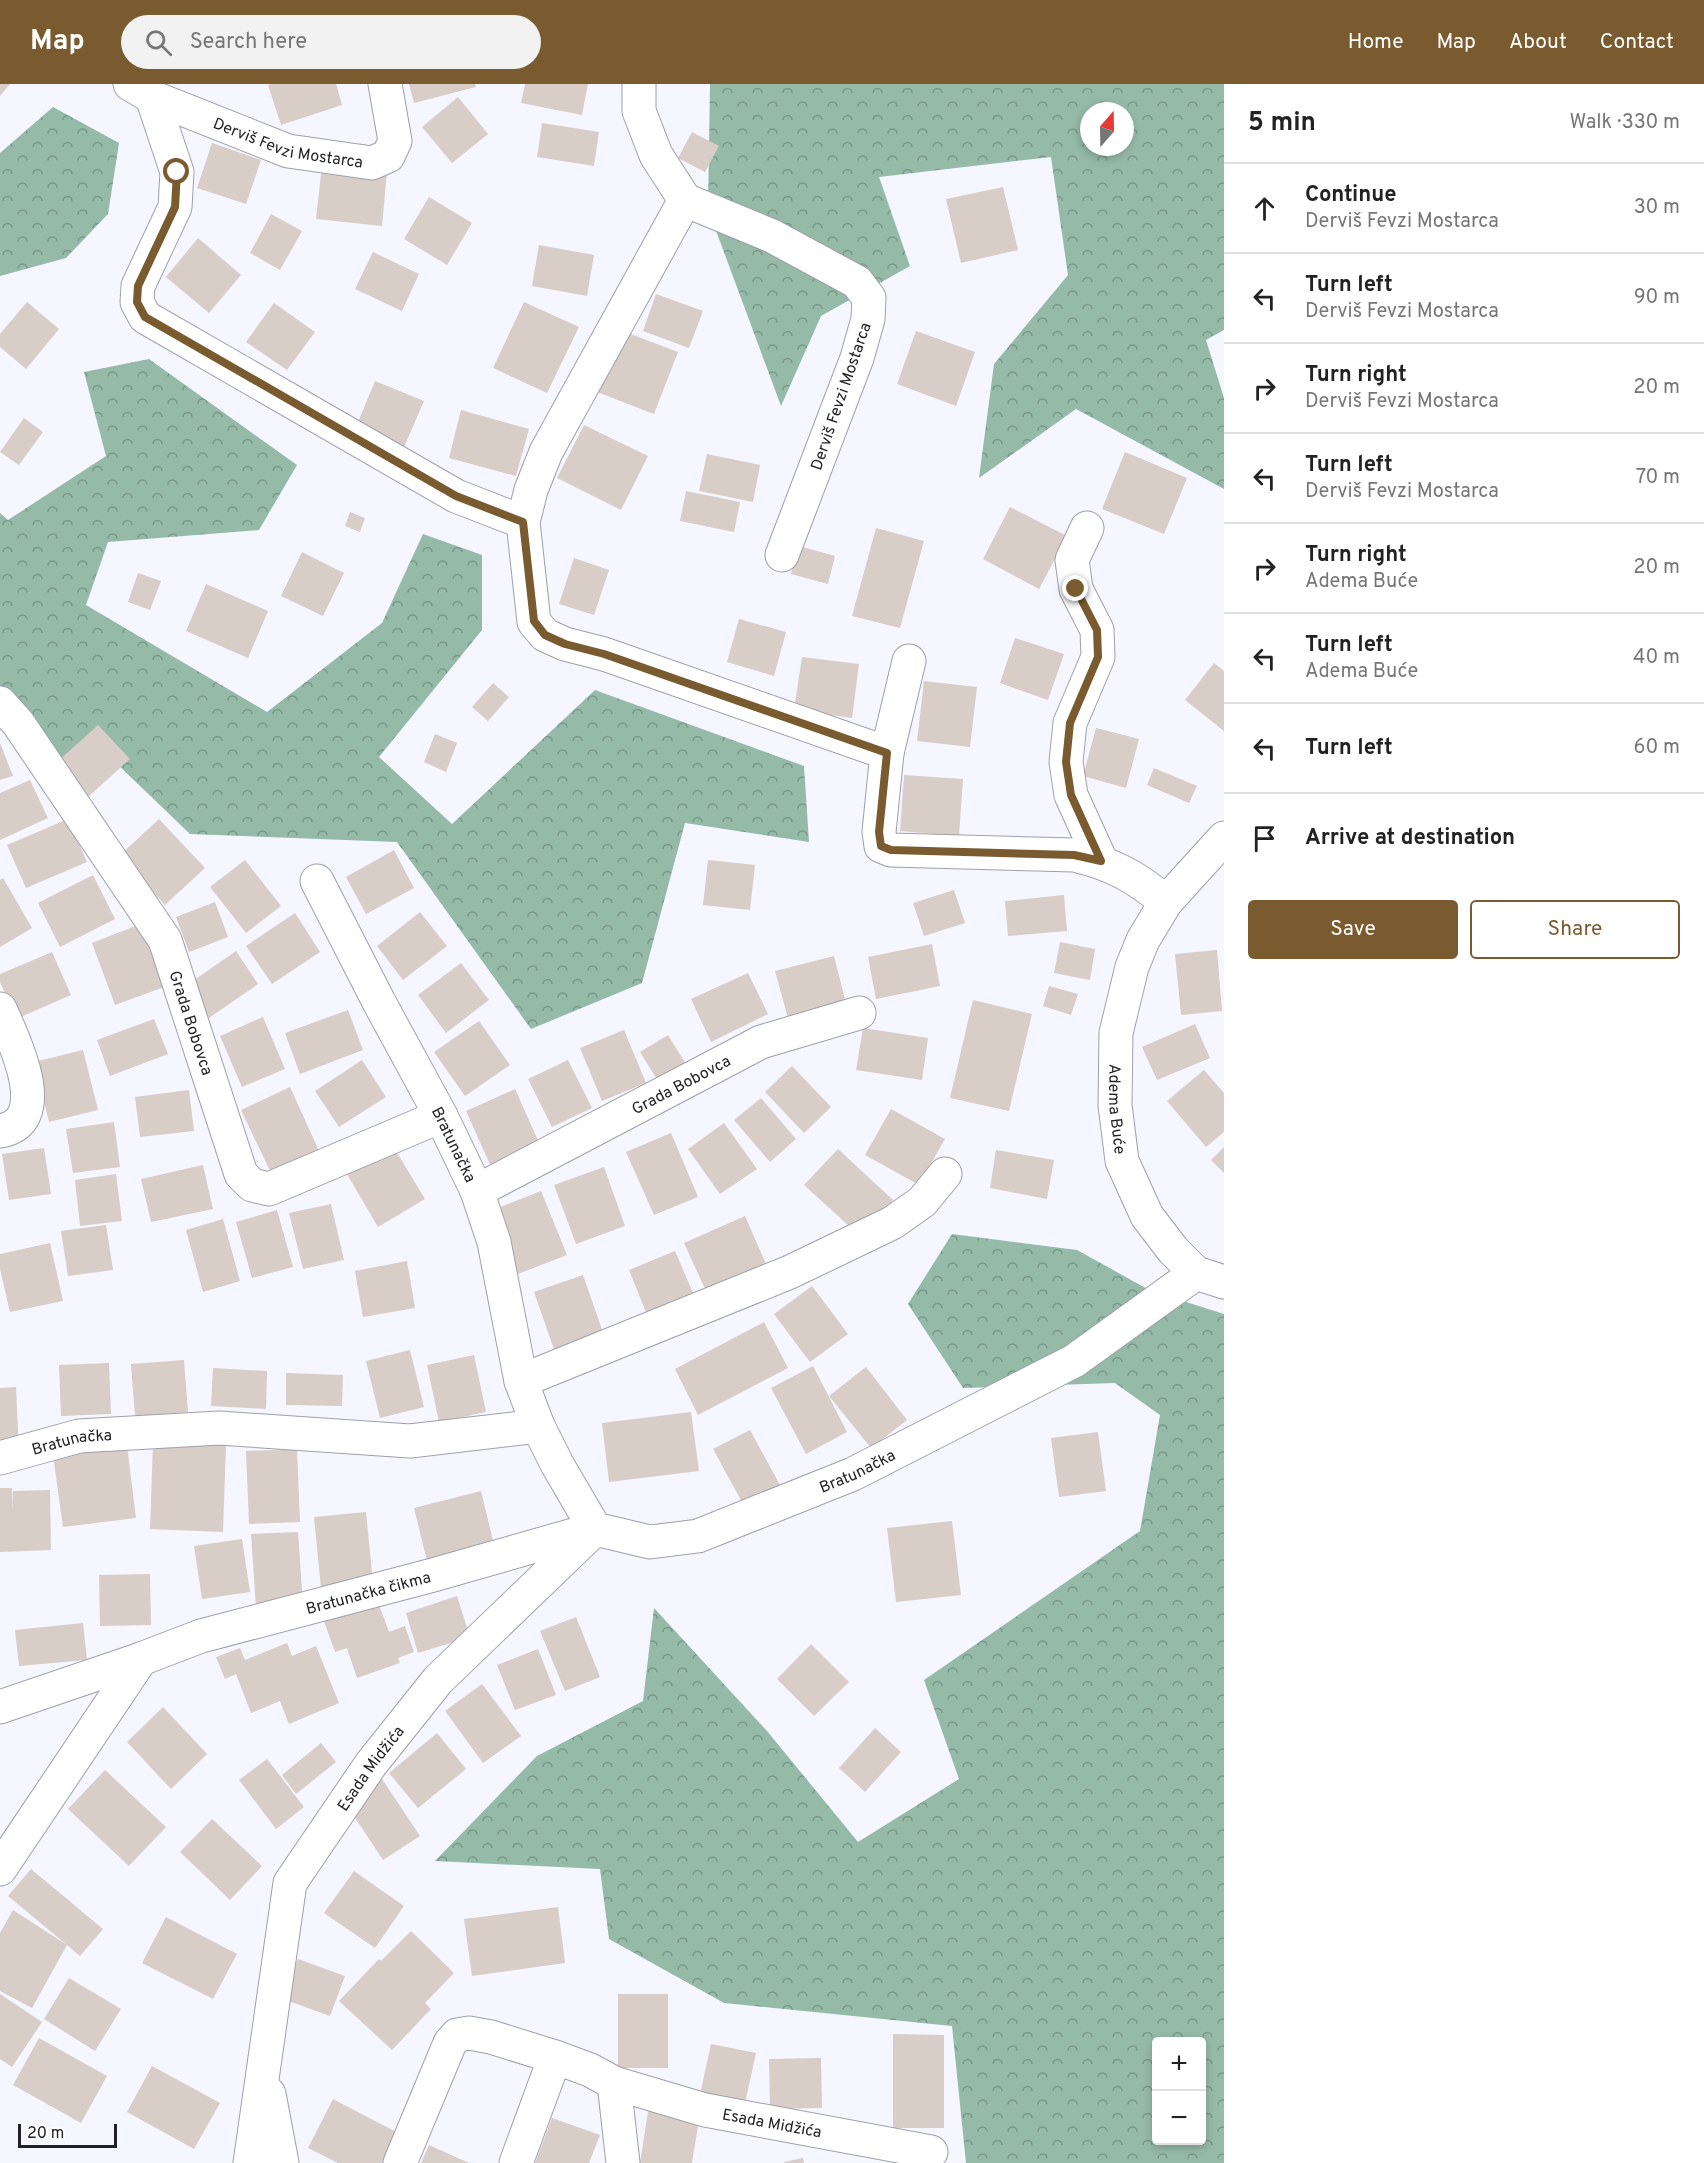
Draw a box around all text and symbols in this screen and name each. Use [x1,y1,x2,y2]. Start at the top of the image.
search box [121,15,541,69]
text: Map [30,24,85,60]
icon: search [142,26,175,59]
text: Search here [190,29,307,56]
text: Home [1348,29,1404,56]
text: Map [1437,29,1476,56]
text: About [1509,29,1567,56]
text: Contact [1600,29,1674,56]
north arrow [1080,102,1134,156]
text: 5 min [1248,107,1316,140]
text: Walk · 330 m [1570,110,1680,136]
street label: Derviš Fevzi Mostarca [210,114,364,174]
route start [163,158,189,184]
text: Continue [1305,182,1396,209]
icon: ahead [1248,192,1281,225]
text: 30 m [1634,195,1680,221]
text: Derviš Fevzi Mostarca [1305,209,1499,235]
text: Turn left [1305,272,1393,299]
icon: left [1248,282,1281,315]
text: 90 m [1634,285,1680,311]
text: Derviš Fevzi Mostarca [1305,299,1499,325]
street label: Derviš Fevzi Mostarca [807,320,877,473]
text: Turn right [1305,362,1407,389]
icon: right [1248,372,1281,405]
text: 20 m [1633,375,1680,401]
text: Derviš Fevzi Mostarca [1305,389,1499,415]
text: Turn left [1305,452,1393,479]
icon: left [1248,462,1281,495]
text: 70 m [1636,465,1680,491]
text: Derviš Fevzi Mostarca [1305,479,1499,505]
text: Turn right [1305,542,1407,569]
icon: right [1248,552,1281,585]
text: 20 m [1633,555,1680,581]
text: Adema Buće [1305,569,1418,595]
route end [1062,575,1088,601]
text: Turn left [1305,632,1393,659]
icon: left [1248,642,1281,675]
text: 40 m [1633,645,1680,671]
text: Adema Buće [1305,659,1418,685]
icon: left [1248,732,1281,765]
text: Turn left [1305,735,1393,762]
text: 60 m [1634,735,1680,761]
icon: arrive [1248,822,1281,855]
text: Arrive at destination [1305,825,1515,852]
button: Save [1248,900,1458,959]
button: Share [1470,900,1680,959]
street label: Grada Bobovca [164,969,216,1078]
street label: Grada Bobovca [629,1052,734,1120]
street label: Adema Buće [1103,1064,1129,1156]
street label: Bratunačka [426,1104,479,1186]
street label: Bratunačka [30,1426,113,1461]
street label: Bratunačka [817,1446,899,1498]
street label: Bratunačka čikma [304,1568,433,1620]
street label: Esada Midžića [334,1723,409,1816]
map controls [1152,2037,1206,2145]
button: + [1152,2037,1206,2091]
button: − [1152,2091,1206,2145]
street label: Esada Midžića [720,2105,823,2143]
scale bar [18,2121,117,2148]
text: 20 m [27,2124,64,2144]

